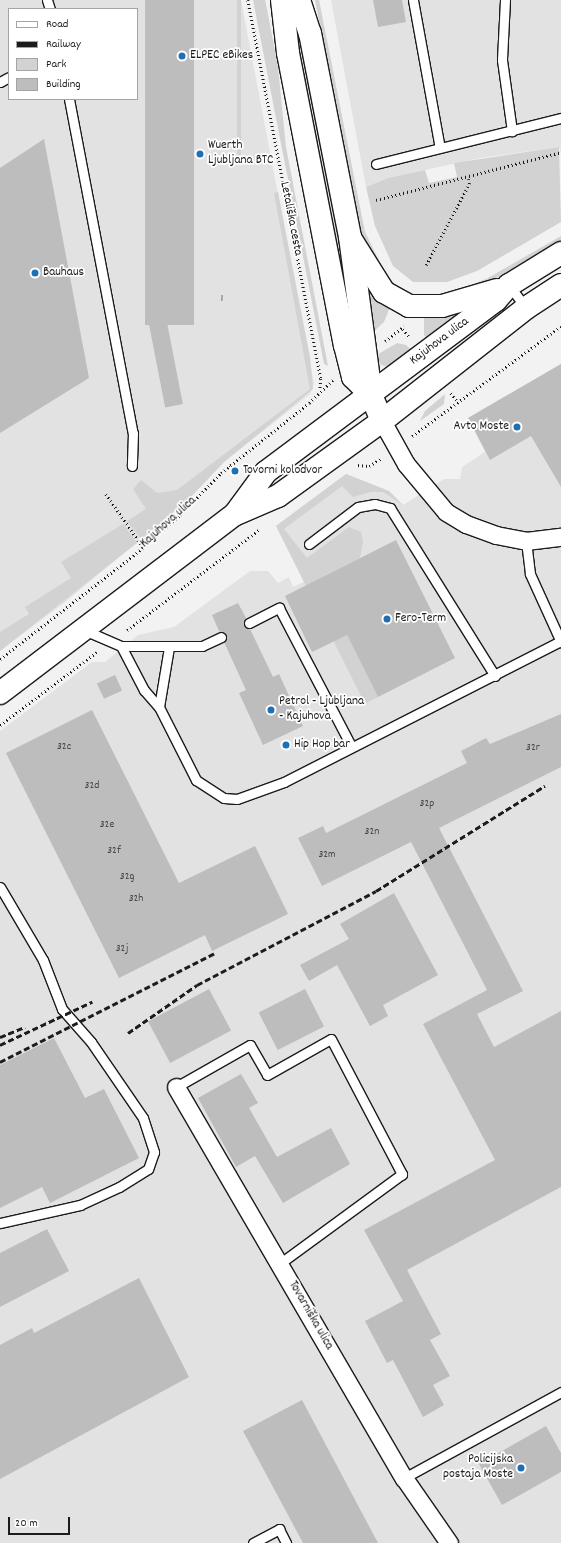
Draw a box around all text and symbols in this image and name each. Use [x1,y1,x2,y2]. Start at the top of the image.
legend [8,8,138,100]
text: Road [46,16,68,33]
text: Railway [46,36,81,53]
place label: ELPEC eBikes [190,48,253,64]
marker: ELPEC eBikes [177,51,187,61]
text: Park [46,56,66,73]
text: Building [46,76,81,93]
place label: Wuerth Ljubljana BTC [208,139,273,170]
marker: Wuerth Ljubljana BTC [195,149,205,159]
street label: Letališka cesta [275,181,305,257]
place label: Bauhaus [43,265,84,281]
marker: Bauhaus [30,268,40,278]
house number: 1 [221,292,223,306]
street label: Kajuhova ulica [407,315,473,369]
place label: Avto Moste [454,419,509,435]
marker: Avto Moste [512,422,522,432]
place label: Tovorni kolodvor [243,463,322,479]
marker: Tovorni kolodvor [230,466,240,476]
street label: Kajuhova ulica [138,494,200,552]
place label: Fero-Term [395,611,446,627]
marker: Fero-Term [382,614,392,624]
place label: Petrol - Ljubljana - Kajuhova [279,695,364,726]
marker: Petrol - Ljubljana - Kajuhova [266,705,276,715]
place label: Hip Hop bar [294,737,350,753]
house number: 32c [57,740,71,754]
marker: Hip Hop bar [281,740,291,750]
house number: 32r [526,741,540,755]
house number: 32d [85,779,99,793]
house number: 32p [420,797,434,811]
house number: 32e [100,818,114,832]
house number: 32n [365,825,379,839]
house number: 32f [107,844,121,858]
house number: 32m [318,848,336,862]
house number: 32g [120,870,134,884]
house number: 32h [129,892,143,906]
house number: 32j [116,942,128,956]
street label: Tovarniška ulica [284,1279,336,1353]
place label: Policijska postaja Moste [443,1453,513,1484]
marker: Policijska postaja Moste [516,1463,526,1473]
scale bar [10,1509,72,1535]
text: 20 m [15,1515,38,1532]

